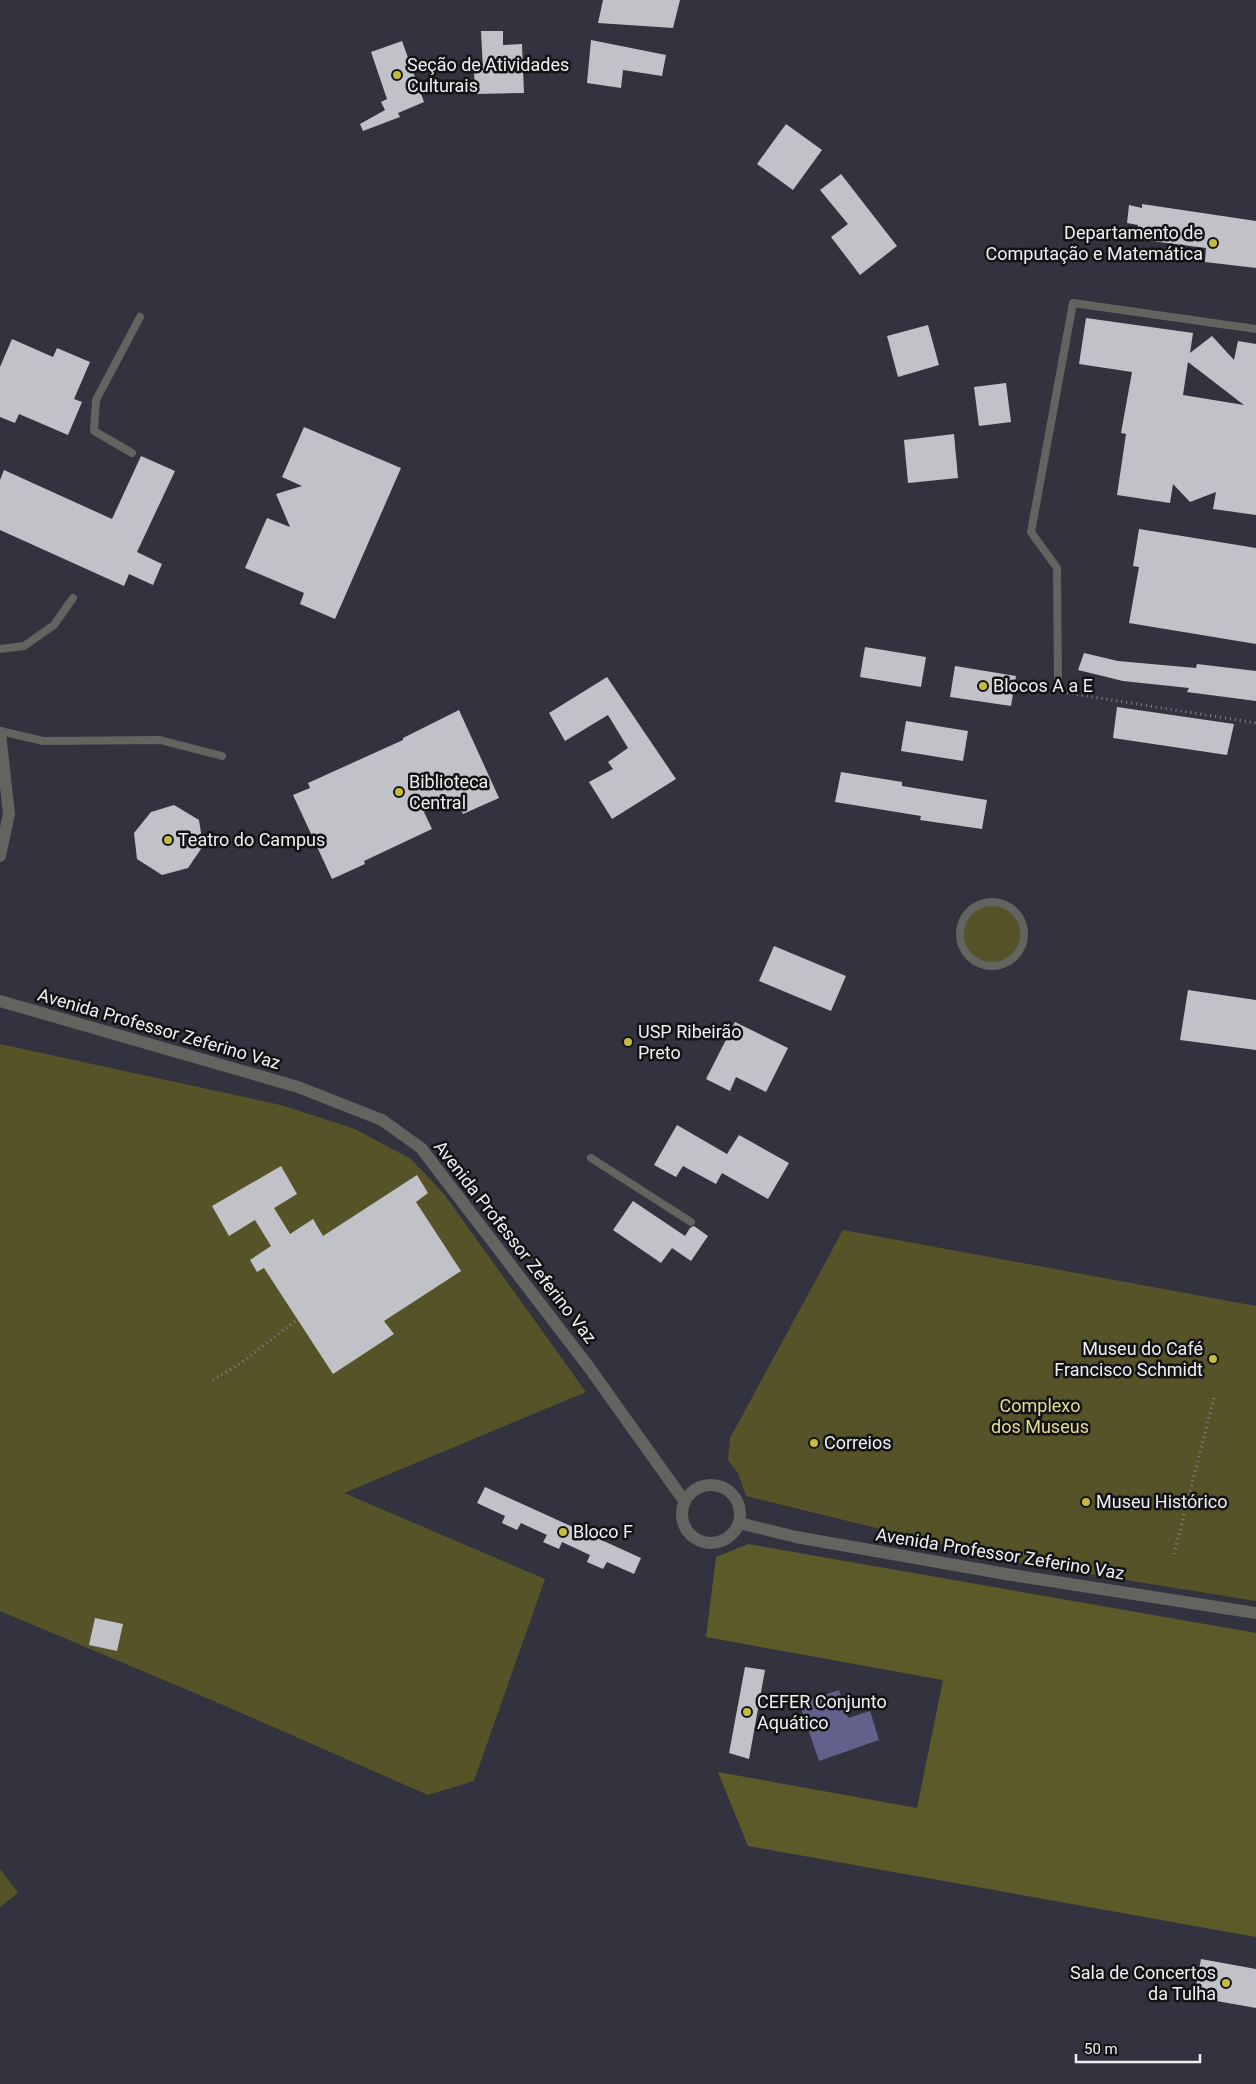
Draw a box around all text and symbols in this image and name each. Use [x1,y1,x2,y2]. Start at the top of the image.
place label: Seção de Atividades Culturais [407,54,569,96]
marker: Seção de Atividades Culturais [391,69,403,81]
place label: Departamento de Computação e Matemática [986,222,1203,264]
marker: Departamento de Computação e Matemática [1207,237,1219,249]
place label: Blocos A a E [993,675,1093,696]
marker: Blocos A a E [977,680,989,692]
place label: Biblioteca Central [409,771,488,813]
marker: Biblioteca Central [393,786,405,798]
place label: Teatro do Campus [178,829,325,850]
marker: Teatro do Campus [162,834,174,846]
street label: Avenida Professor Zeferino Vaz [35,984,283,1073]
place label: USP Ribeirão Preto [638,1021,741,1063]
marker: USP Ribeirão Preto [622,1036,634,1048]
street label: Avenida Professor Zeferino Vaz [430,1136,601,1347]
place label: Museu do Café Francisco Schmidt [1054,1338,1203,1380]
marker: Museu do Café Francisco Schmidt [1207,1353,1219,1365]
park label: Complexo dos Museus [991,1395,1089,1437]
place label: Correios [824,1432,892,1453]
marker: Correios [808,1437,820,1449]
place label: Museu Histórico [1096,1491,1228,1512]
marker: Museu Histórico [1080,1496,1092,1508]
place label: Bloco F [573,1521,633,1542]
street label: Avenida Professor Zeferino Vaz [874,1523,1126,1584]
marker: Bloco F [557,1526,569,1538]
place label: CEFER Conjunto Aquático [757,1691,887,1733]
marker: CEFER Conjunto Aquático [741,1706,753,1718]
place label: Sala de Concertos da Tulha [1070,1962,1216,2004]
marker: Sala de Concertos da Tulha [1220,1977,1232,1989]
scale bar [1076,2032,1200,2064]
text: 50 m [1084,2040,1118,2058]

